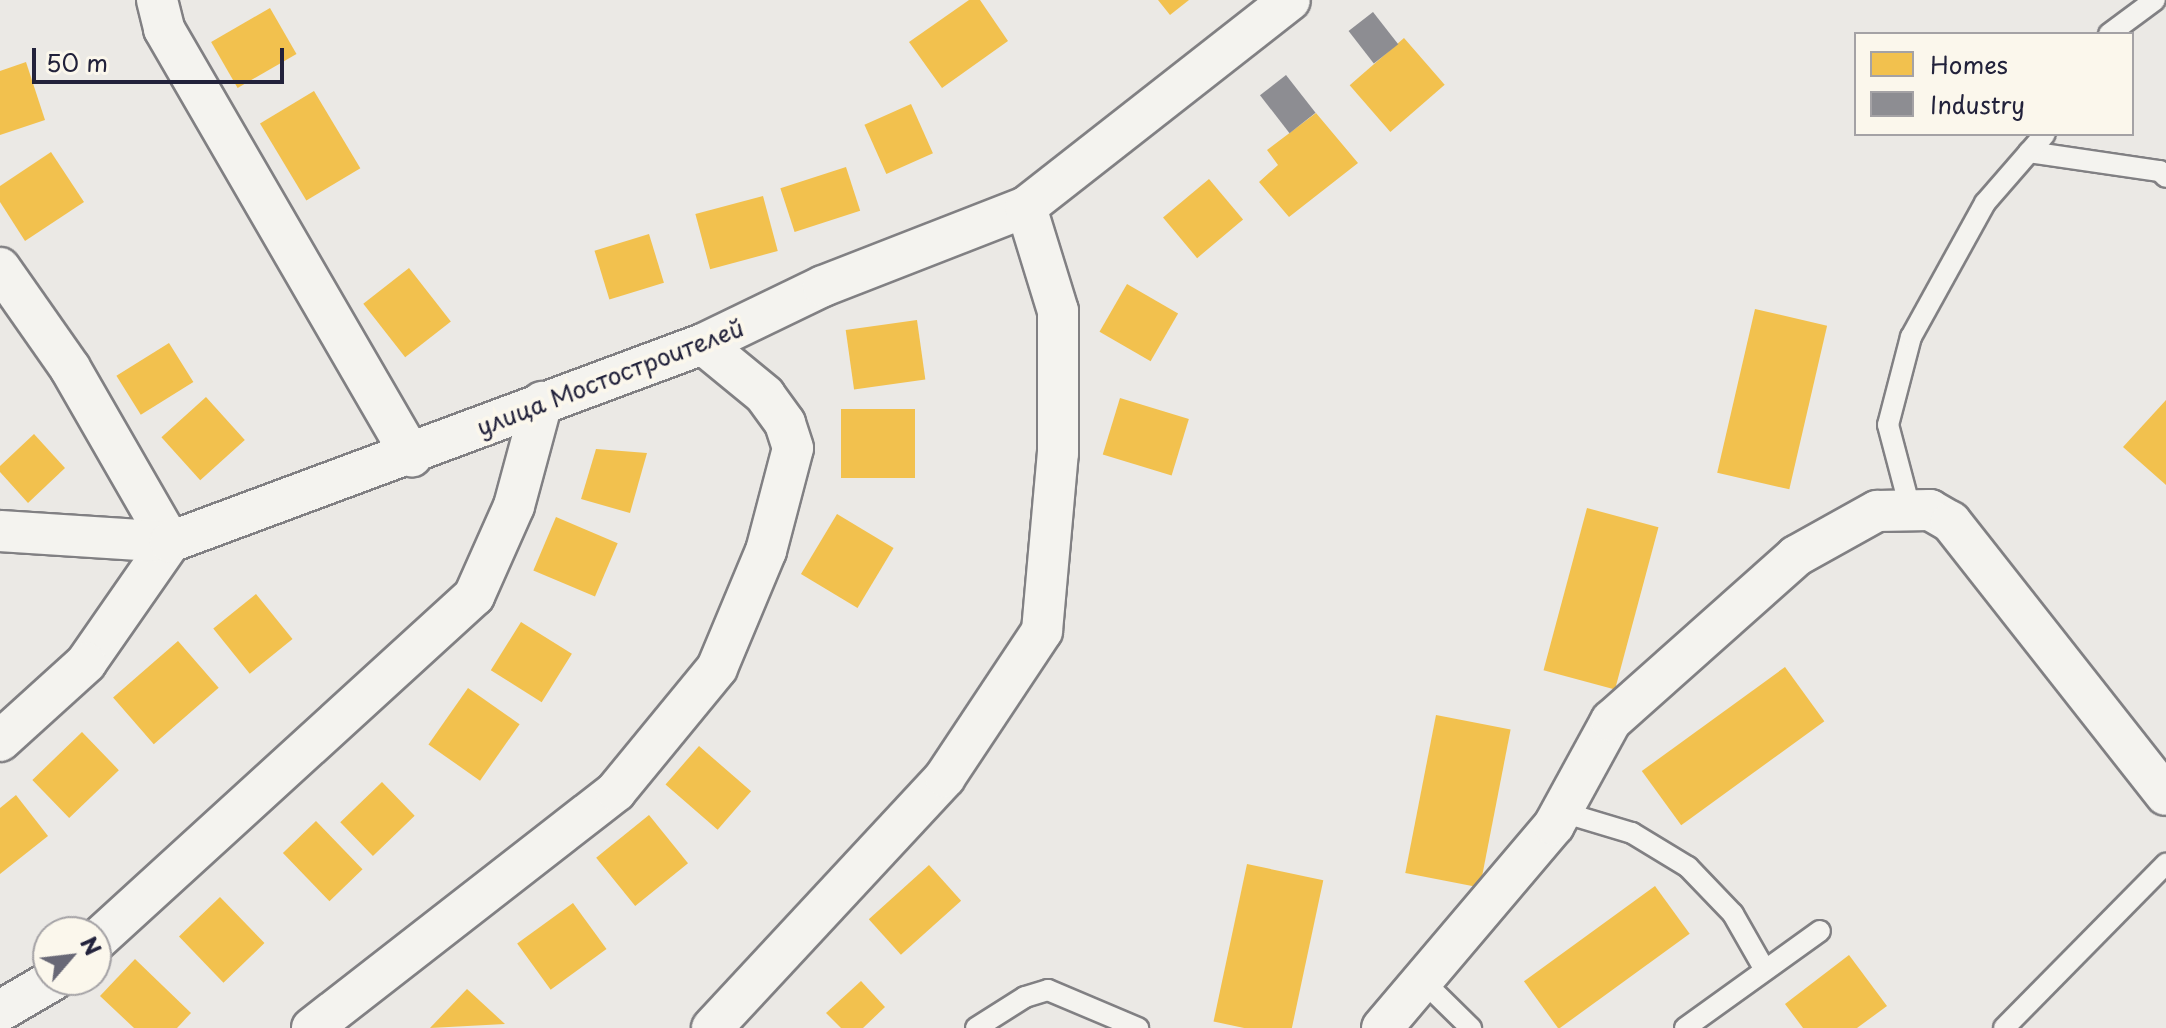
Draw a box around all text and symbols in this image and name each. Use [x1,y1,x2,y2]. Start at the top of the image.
scale bar [36,32,288,82]
legend [1854,32,2134,136]
text: 50 m [46,44,108,80]
text: Homes [1930,46,2008,82]
text: Industry [1930,86,2025,122]
street label: улица Мостостроителей [472,313,748,441]
north arrow [32,916,112,996]
text: N [73,930,111,961]

